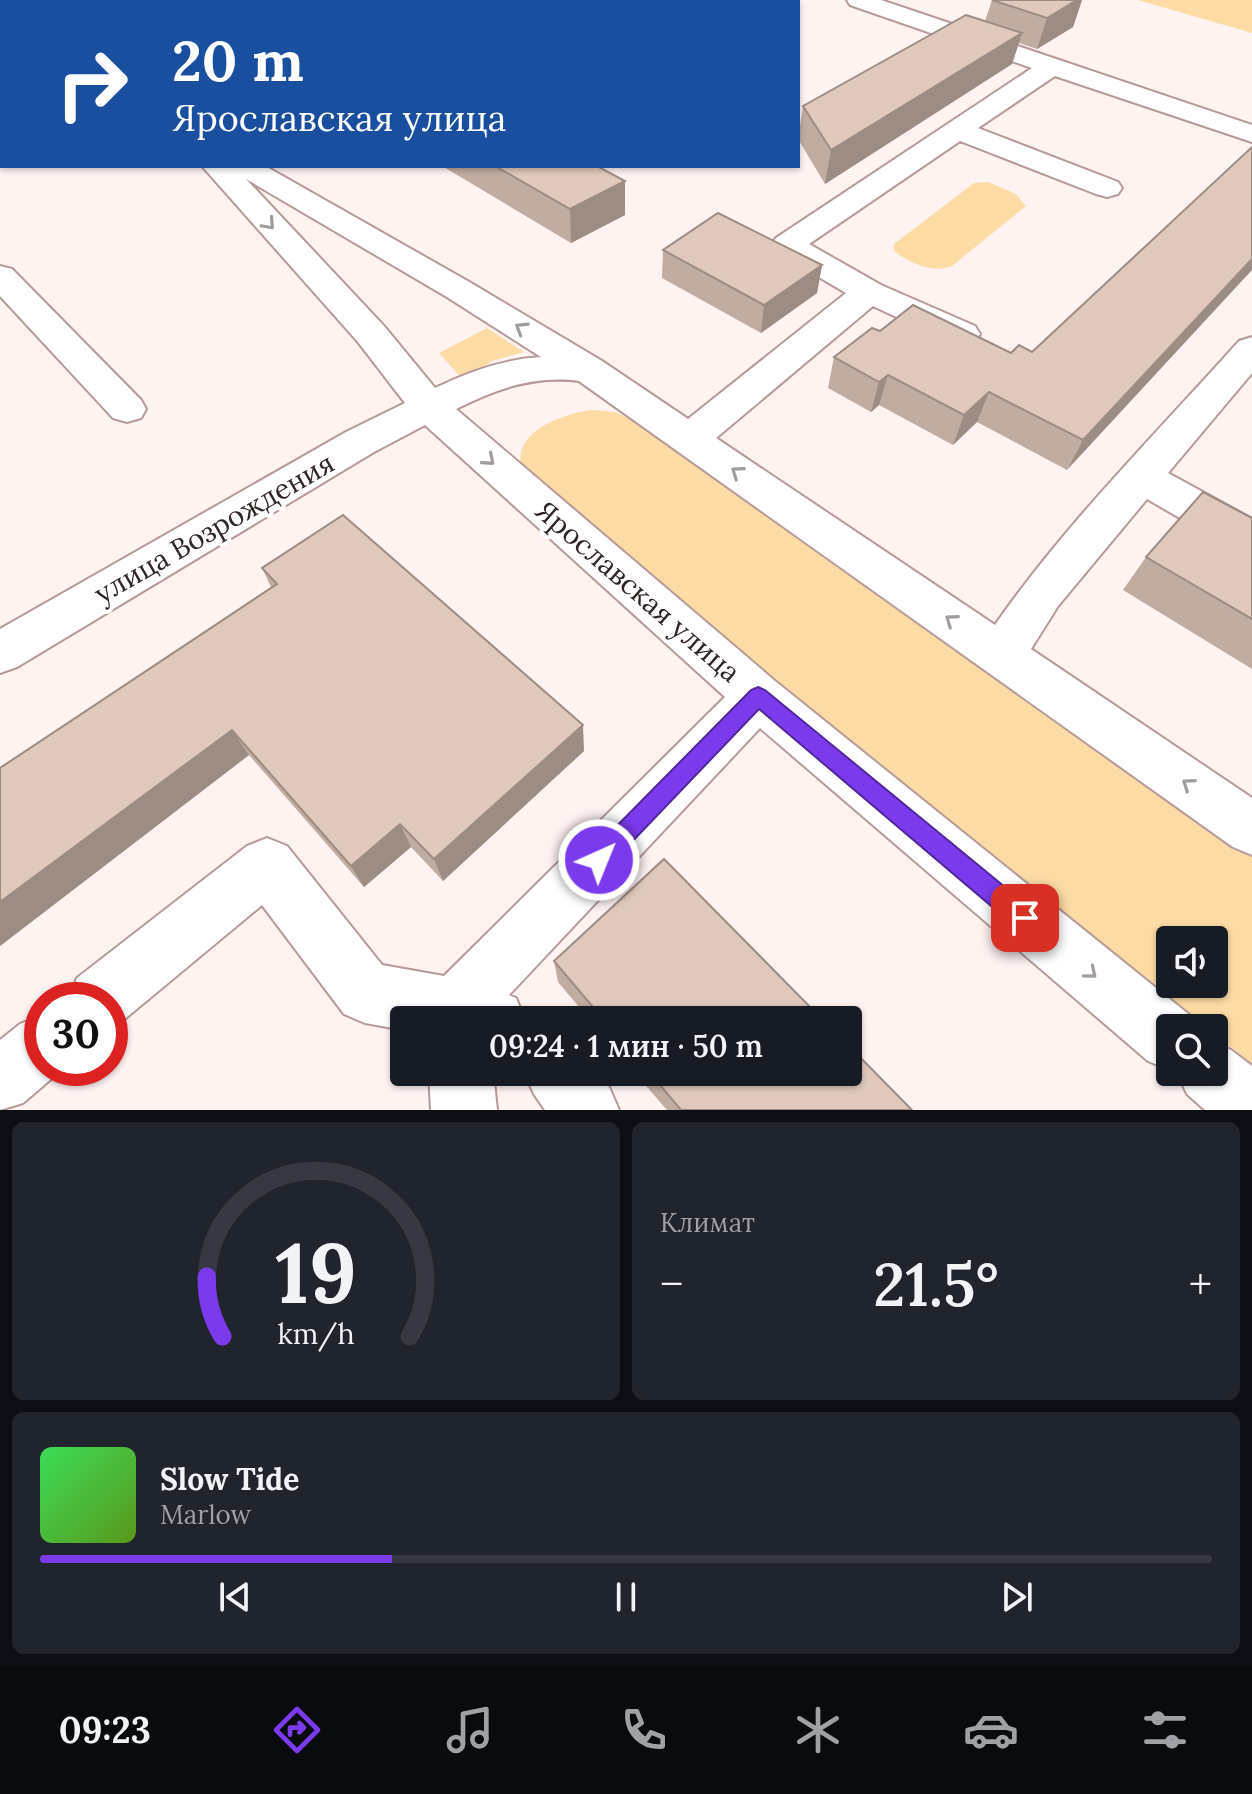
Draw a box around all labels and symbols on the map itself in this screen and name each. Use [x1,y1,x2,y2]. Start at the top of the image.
one-way arrow [259,214,273,229]
one-way arrow [515,322,530,337]
street label: улица Возрождения [88,445,340,611]
one-way arrow [479,450,494,464]
one-way arrow [732,467,746,482]
street label: Ярославская улица [528,492,748,690]
one-way arrow [946,615,960,630]
one-way arrow [1182,779,1196,794]
position arrow [557,818,641,902]
pin [991,884,1059,952]
one-way arrow [1082,964,1097,978]
speed limit sign: 30 [24,982,128,1086]

